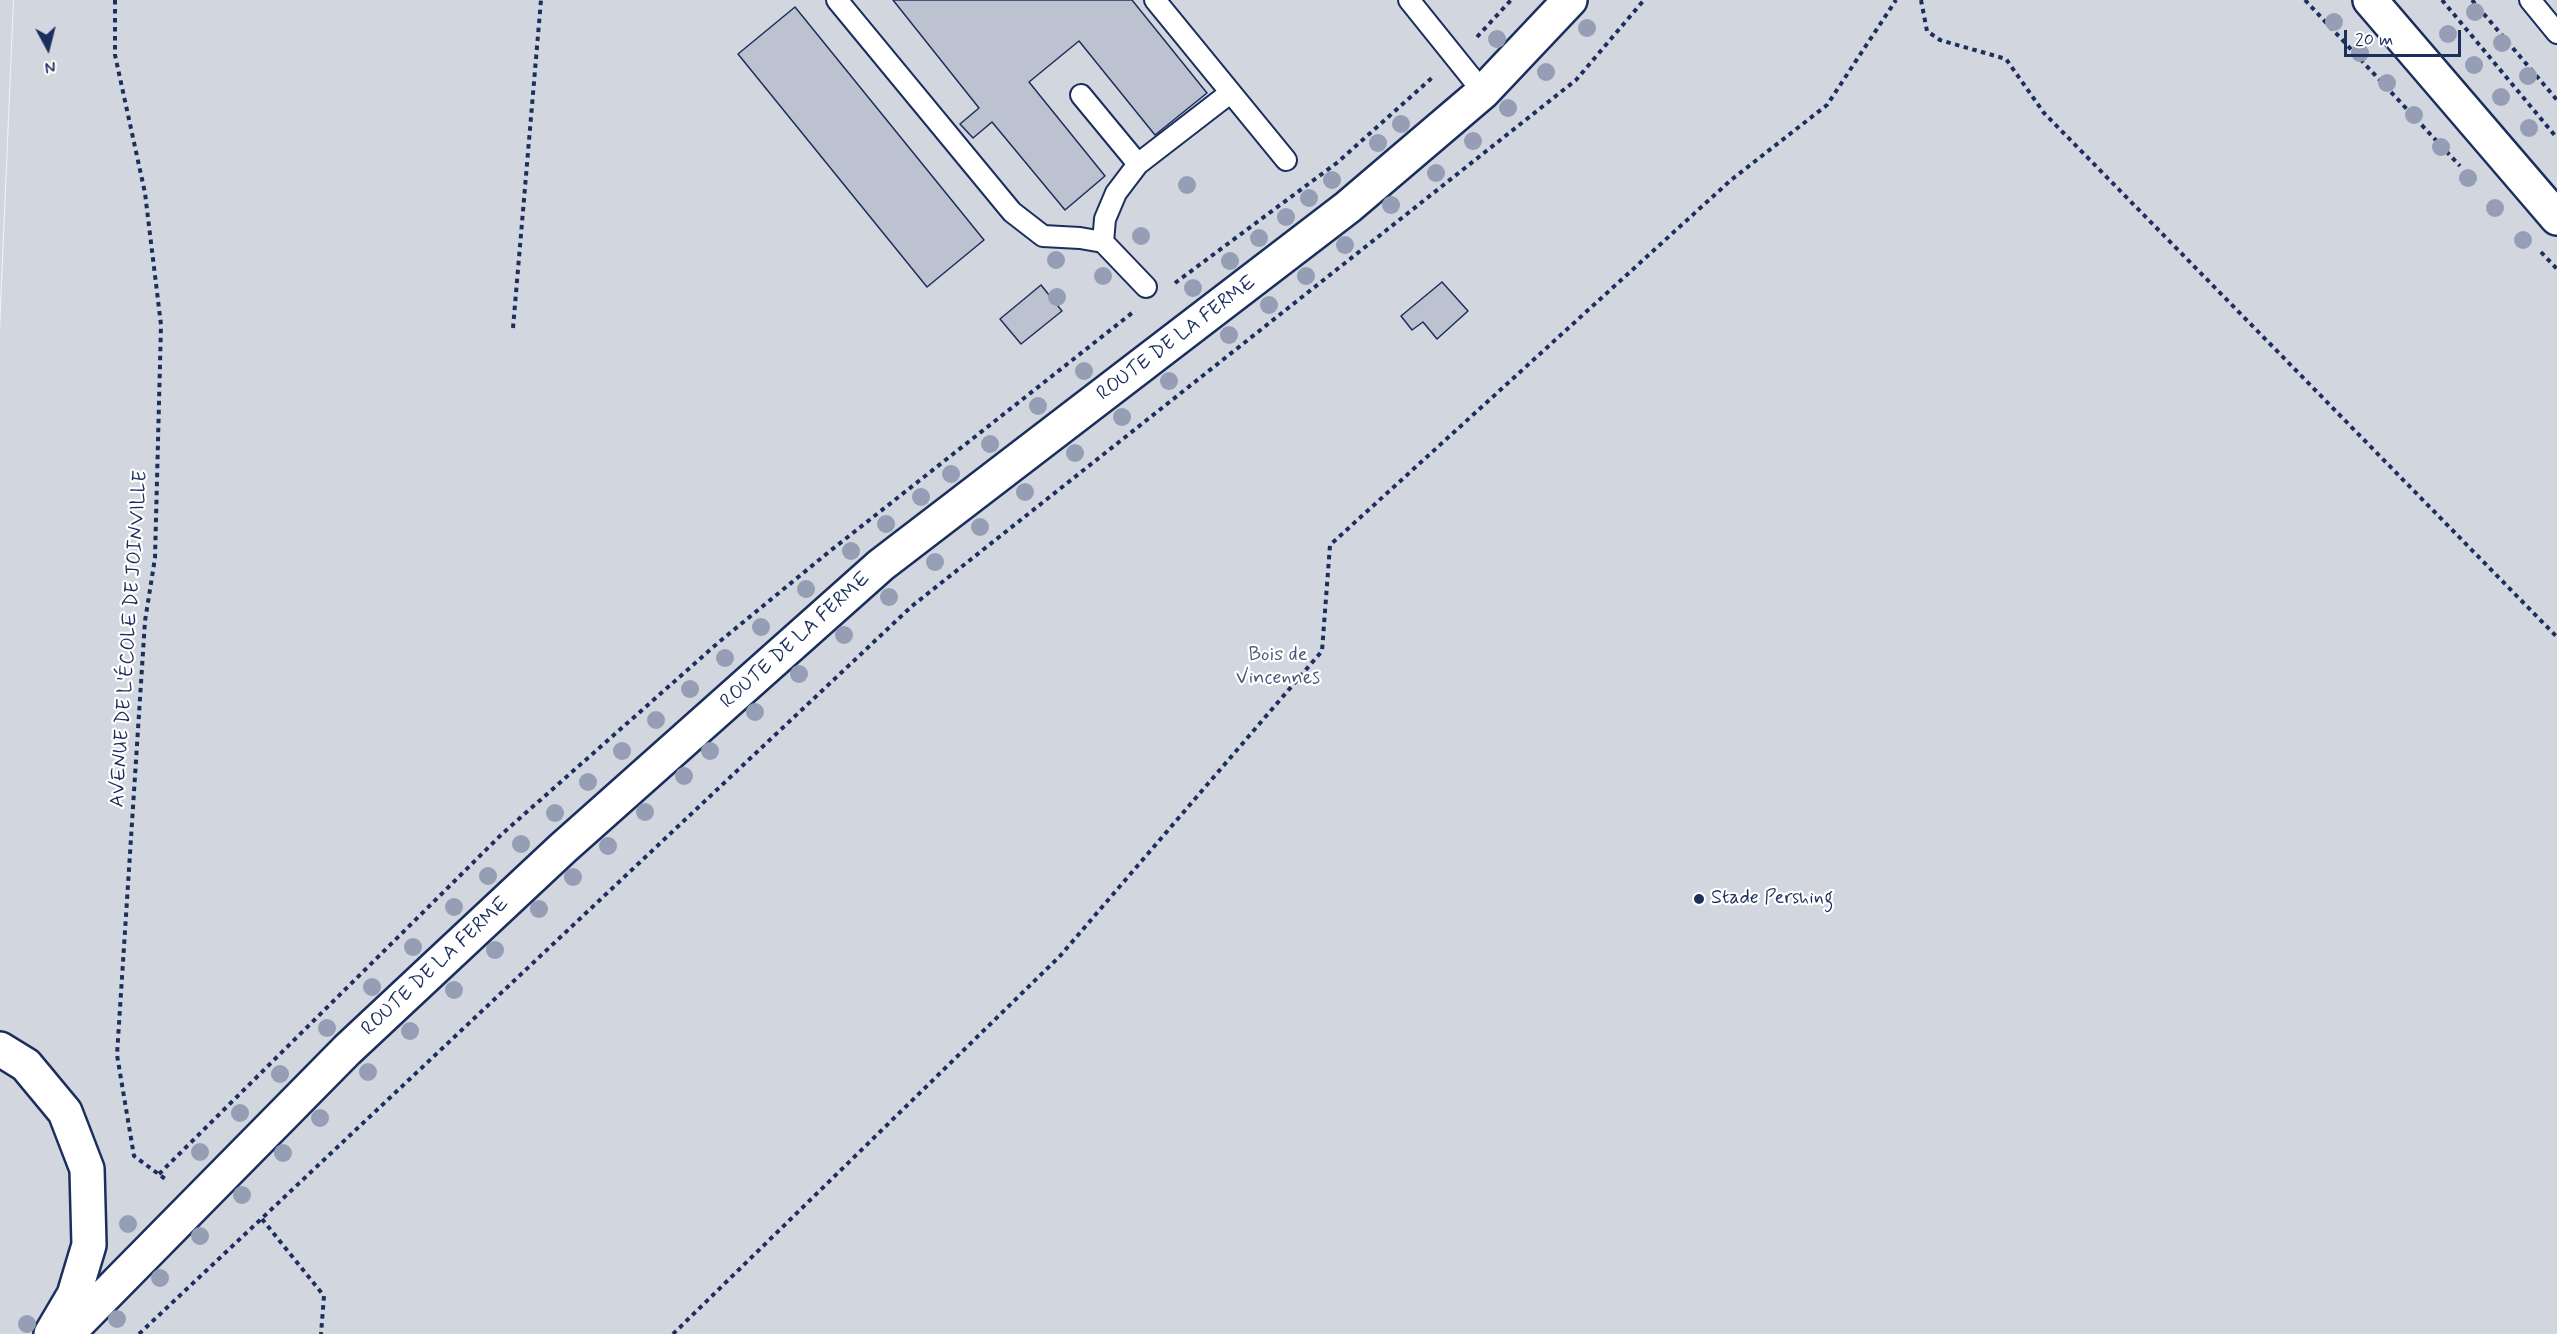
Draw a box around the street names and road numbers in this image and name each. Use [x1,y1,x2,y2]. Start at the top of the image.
street label: ROUTE DE LA FERME [1093,271,1261,407]
street label: AVENUE DE L'ÉCOLE DE JOINVILLE [106,470,154,808]
street label: ROUTE DE LA FERME [716,567,876,715]
street label: ROUTE DE LA FERME [357,892,515,1042]

